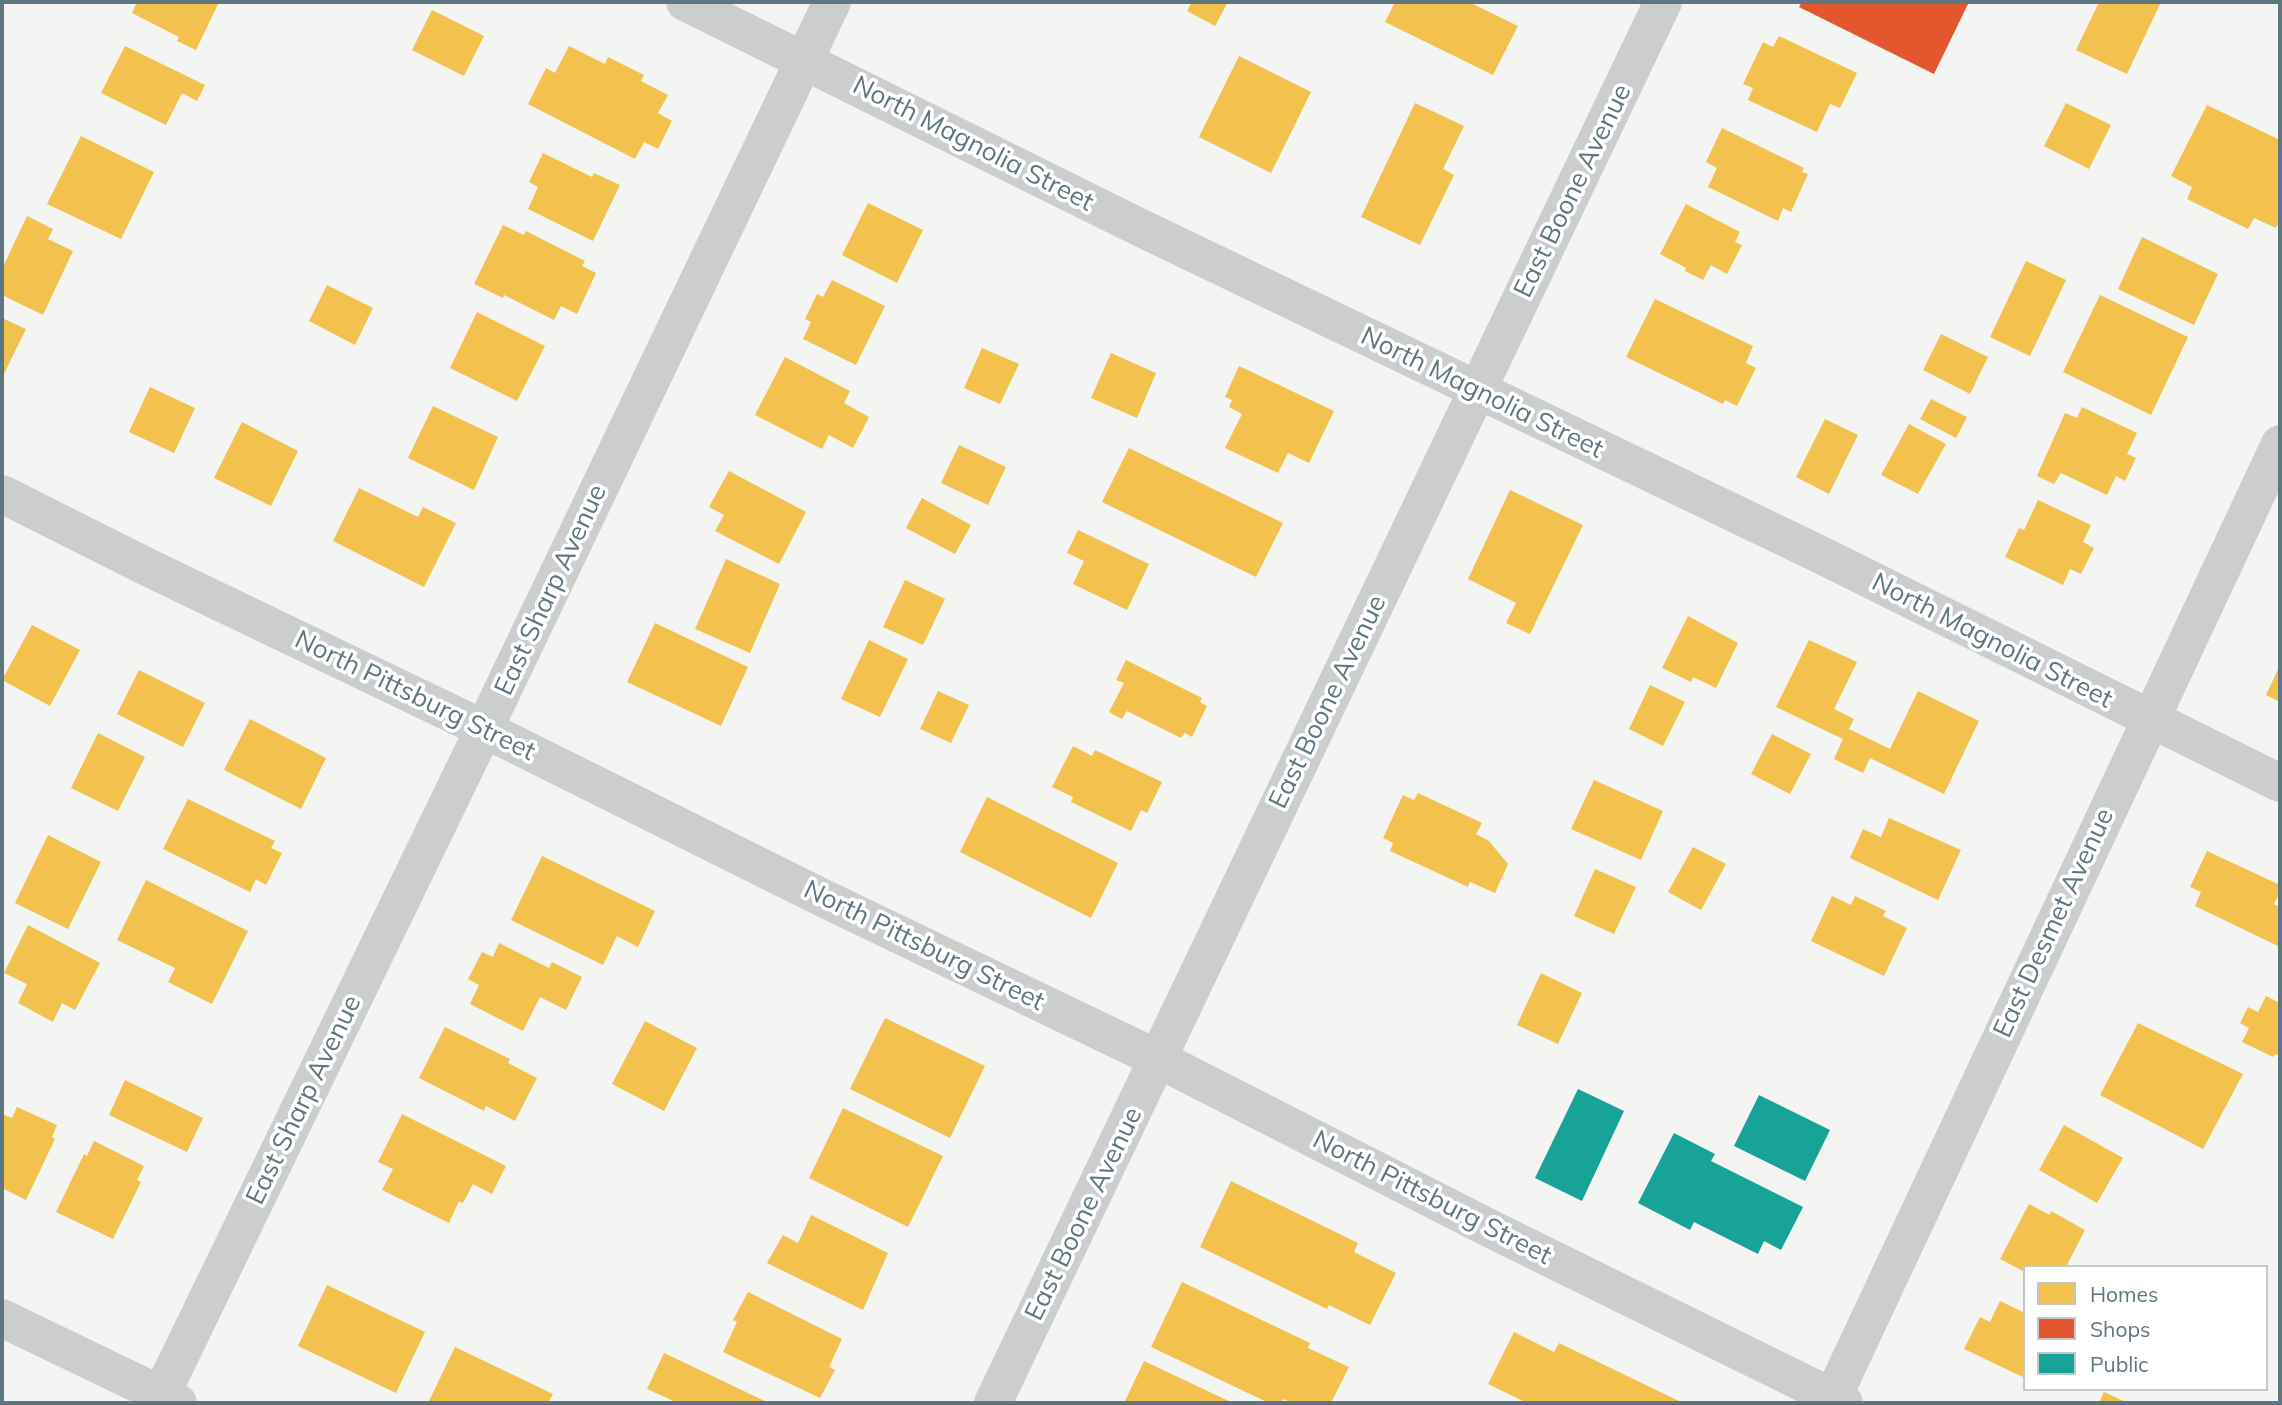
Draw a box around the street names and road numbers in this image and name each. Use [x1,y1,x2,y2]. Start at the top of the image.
street label: North Magnolia Street [847,70,1099,218]
street label: East Boone Avenue [1508,79,1638,303]
street label: North Magnolia Street [1356,321,1608,465]
street label: East Sharp Avenue [489,480,613,700]
street label: North Magnolia Street [1866,567,2118,715]
street label: East Boone Avenue [1263,590,1393,814]
street label: North Pittsburg Street [290,624,540,768]
street label: East Desmet Avenue [1987,803,2121,1043]
street label: North Pittsburg Street [799,874,1049,1018]
street label: East Sharp Avenue [240,990,368,1210]
street label: East Boone Avenue [1019,1102,1149,1326]
street label: North Pittsburg Street [1307,1124,1557,1272]

